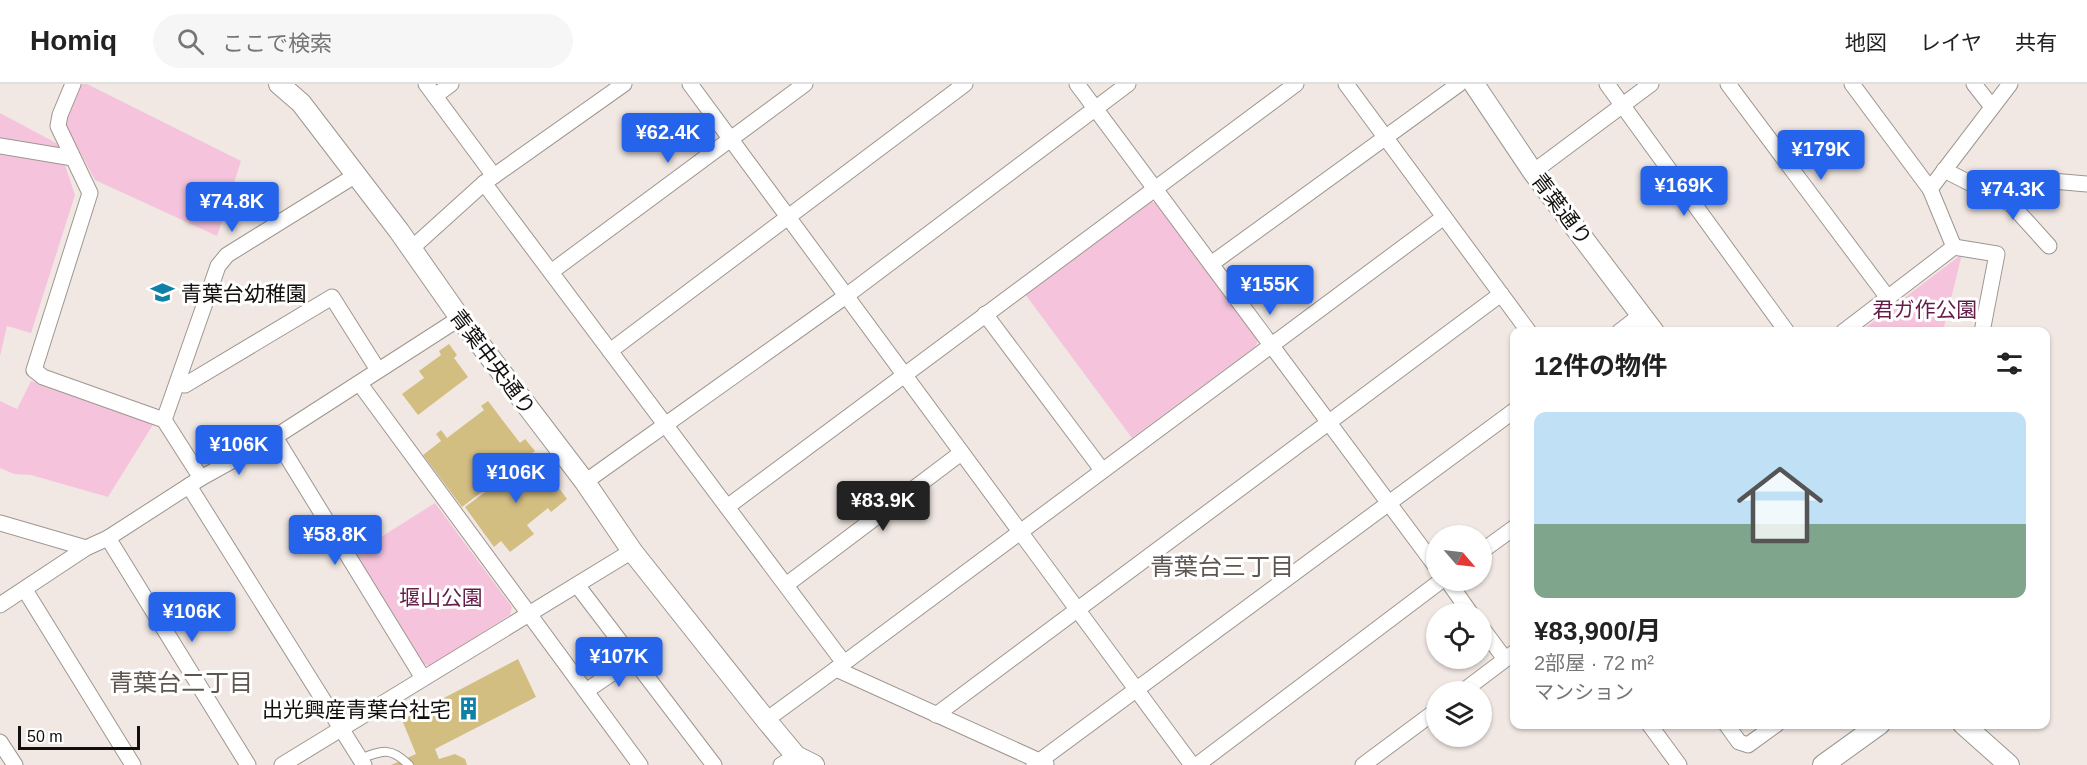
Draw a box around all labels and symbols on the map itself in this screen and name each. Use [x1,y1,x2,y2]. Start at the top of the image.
pin: ¥62.4K [619,113,717,164]
pin: ¥179K [1779,130,1863,181]
pin: ¥169K [1642,166,1726,217]
street label: 青葉通り [1528,169,1596,249]
pin: ¥74.3K [1964,170,2062,221]
pin: ¥74.8K [183,182,281,233]
pin: ¥155K [1228,265,1312,316]
school or university icon: 青葉台幼稚園 [150,280,176,306]
place label: 青葉台幼稚園 [181,282,307,305]
park label: 君ガ作公園 [1873,298,1978,321]
street label: 青葉中央通り [446,305,540,419]
pin: ¥106K [197,425,281,476]
pin: ¥106K [474,453,558,504]
pin: ¥83.9K [834,481,932,532]
pin: ¥58.8K [286,515,384,566]
north arrow [1426,525,1492,591]
district label: 青葉台三丁目 [1150,553,1294,580]
park label: 堰山公園 [399,586,483,609]
pin: ¥106K [150,592,234,643]
pin: ¥107K [577,637,661,688]
district label: 青葉台二丁目 [109,669,253,696]
building icon: 出光興産青葉台社宅 [456,696,482,722]
place label: 出光興産青葉台社宅 [262,698,451,721]
scale bar [18,723,140,750]

